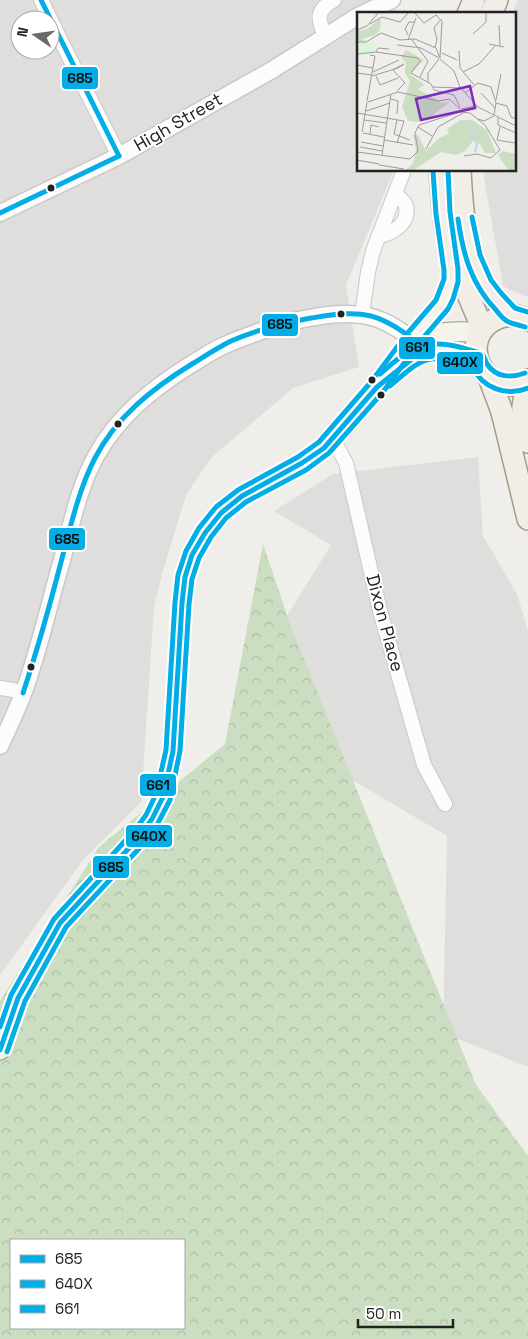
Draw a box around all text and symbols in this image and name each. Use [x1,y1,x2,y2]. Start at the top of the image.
north arrow [10,10,60,60]
inset map [357,12,516,171]
text: N [13,25,32,39]
line badge: 685 [61,66,99,90]
text: 685 [67,69,93,87]
street label: High Street [129,87,226,156]
unlabelled marker [46,183,56,193]
unlabelled marker [336,309,346,319]
line badge: 685 [261,313,299,337]
text: 685 [267,315,293,333]
line badge: 661 [398,336,436,360]
text: 661 [405,338,429,356]
line badge: 640X [436,351,484,375]
text: 640X [442,353,478,371]
unlabelled marker [367,375,377,385]
unlabelled marker [376,390,386,400]
unlabelled marker [113,419,123,429]
line badge: 685 [48,527,86,551]
text: 685 [54,530,80,548]
street label: Dixon Place [361,572,410,674]
unlabelled marker [26,662,36,672]
line badge: 661 [139,773,177,797]
text: 661 [146,776,170,794]
line badge: 640X [125,824,173,848]
text: 640X [131,827,167,845]
line badge: 685 [92,855,130,879]
text: 685 [98,858,124,876]
legend [10,1239,185,1329]
text: 685 [55,1249,83,1268]
text: 640X [55,1274,93,1293]
scale bar [358,1296,453,1328]
text: 661 [55,1299,80,1318]
text: 50 m [366,1304,401,1323]

